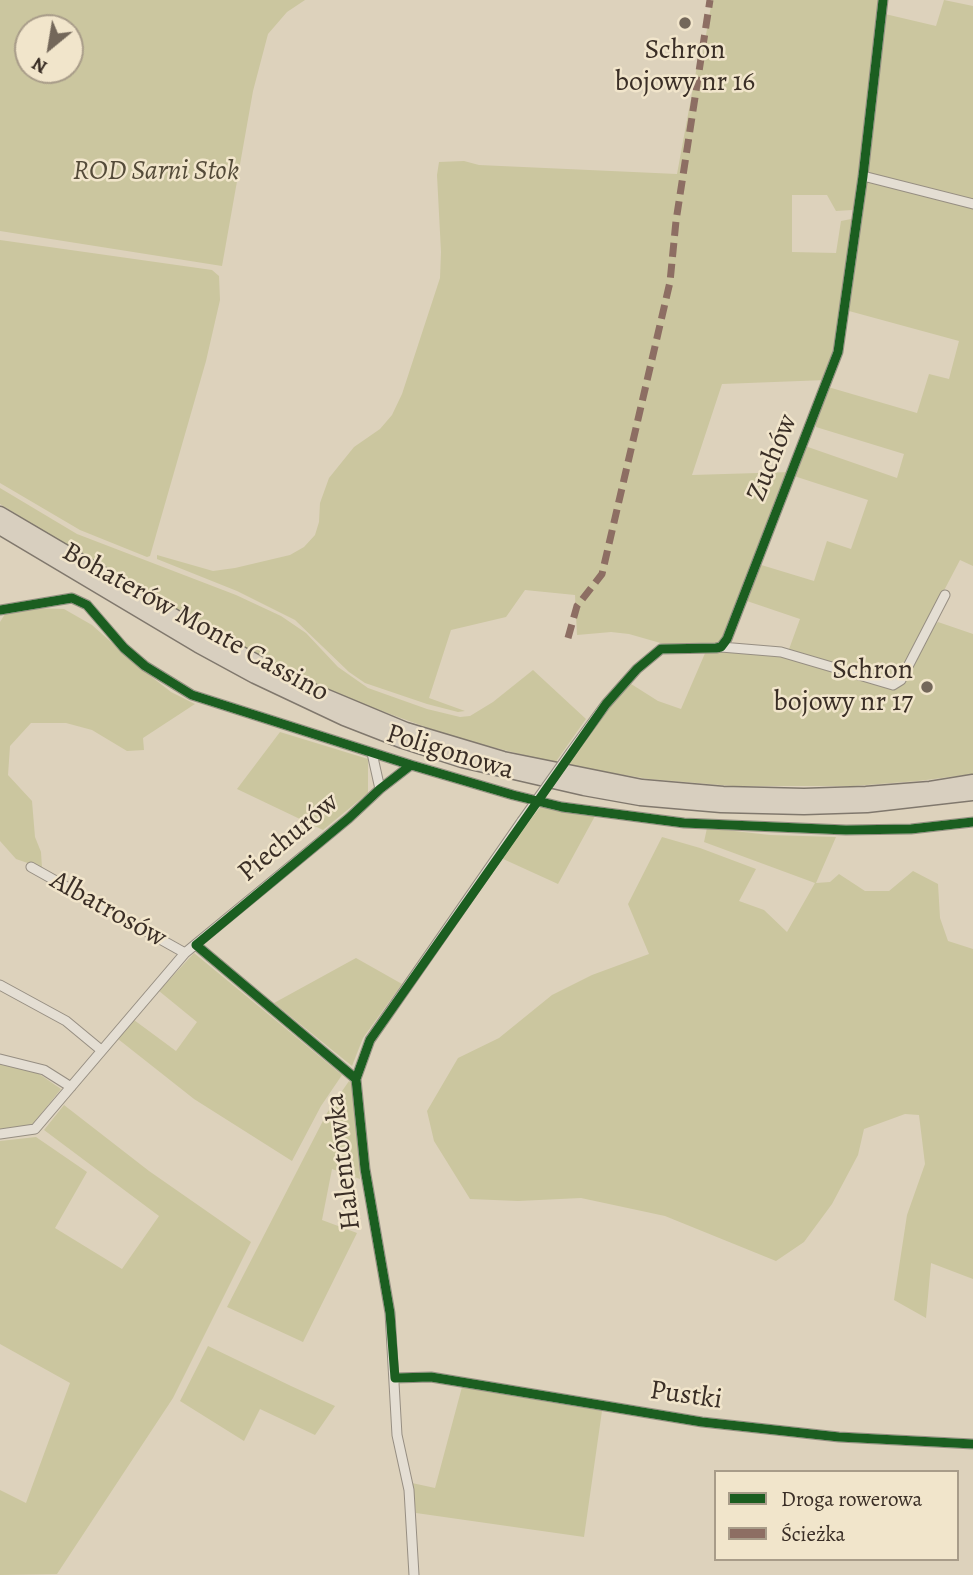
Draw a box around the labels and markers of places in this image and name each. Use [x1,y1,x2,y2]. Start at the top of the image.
marker: Schron bojowy nr 16 [677,15,693,31]
place label: Schron bojowy nr 16 [615,34,755,100]
place label: Schron bojowy nr 17 [774,654,913,720]
marker: Schron bojowy nr 17 [919,679,935,695]

